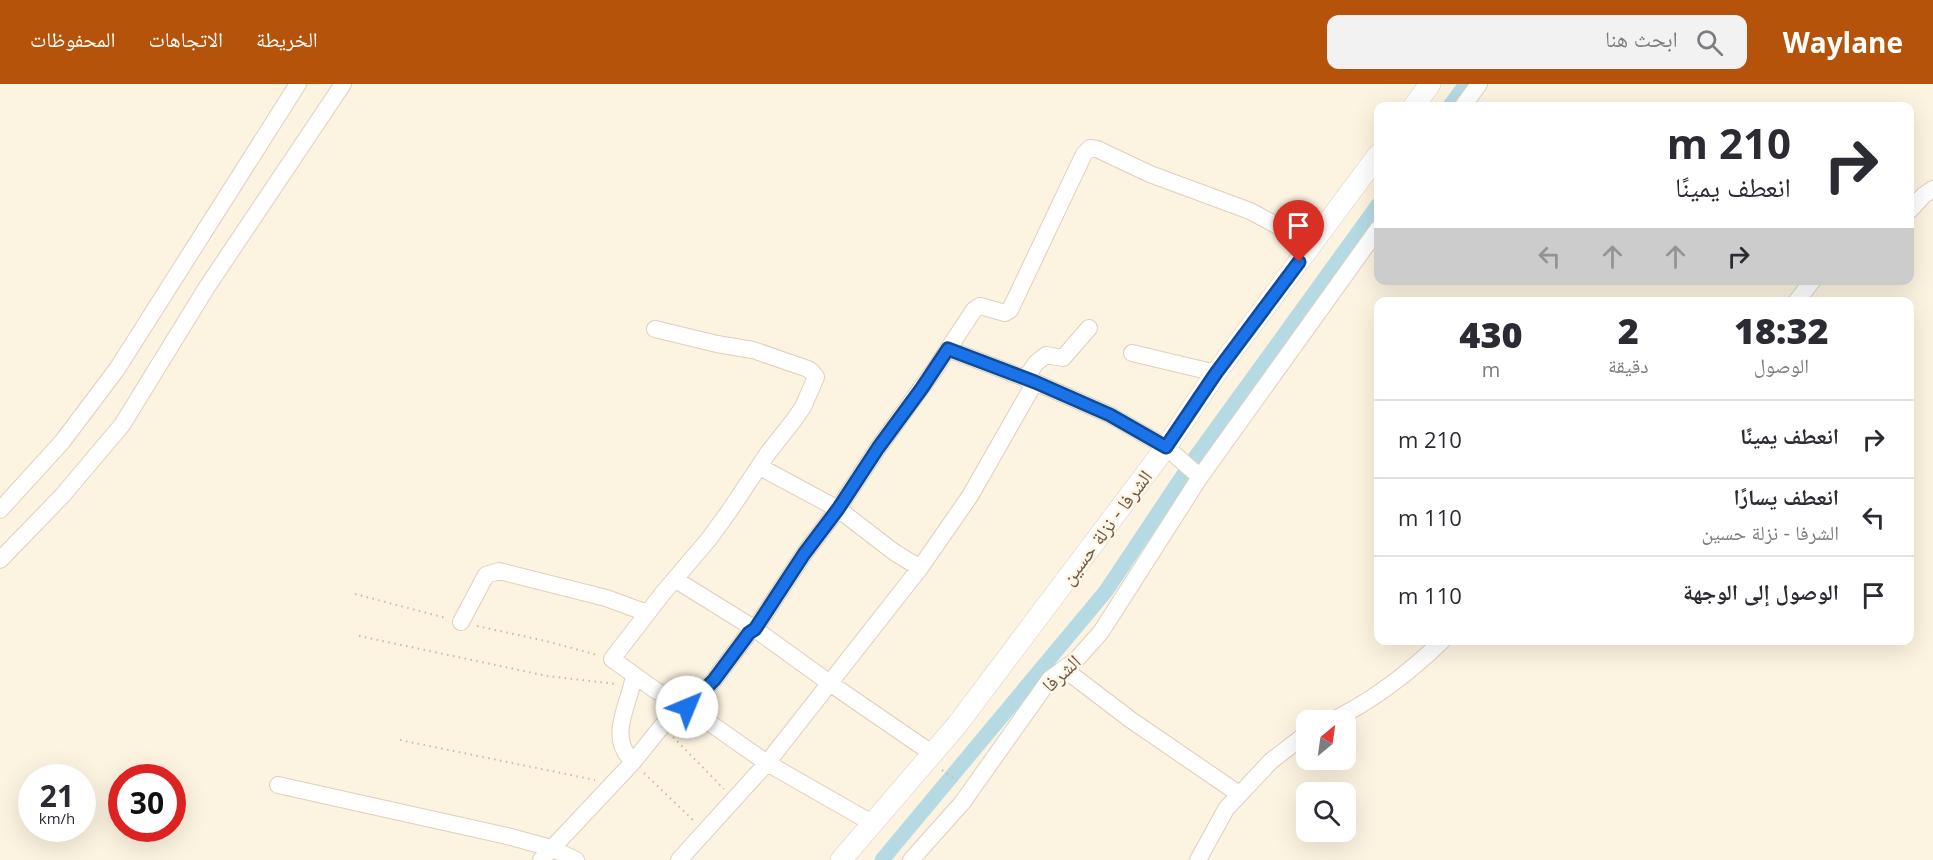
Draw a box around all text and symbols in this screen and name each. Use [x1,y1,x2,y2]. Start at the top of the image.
search box [1327,15,1747,69]
text: ابحث هنا [1605,23,1678,53]
text: Waylane [1783,23,1903,61]
text: المحفوظات [30,25,115,53]
text: الاتجاهات [148,25,223,53]
text: الخريطة [256,25,318,53]
icon: search [1693,26,1726,59]
text: 210 m [1667,114,1791,171]
icon: right [1812,126,1890,204]
text: انعطف يمينًا [1675,168,1791,205]
pin [1273,200,1324,262]
icon: arrive [1282,209,1315,242]
icon: left [1533,240,1566,273]
icon: ahead [1596,240,1629,273]
icon: ahead [1659,240,1692,273]
icon: right [1722,240,1755,273]
text: 2 [1618,306,1639,355]
text: 18:32 [1734,306,1829,355]
text: 430 [1459,310,1523,359]
text: دقيقة [1608,352,1649,379]
text: الوصول [1754,352,1809,379]
text: m [1482,356,1500,383]
text: انعطف يمينًا [1740,420,1839,450]
icon: right [1857,423,1890,456]
text: 210 m [1398,424,1462,454]
street label: الشرفا - نزلة حسين [1054,464,1158,590]
text: انعطف يسارًا [1734,481,1839,511]
icon: left [1857,501,1890,534]
text: 110 m [1398,502,1462,532]
text: الشرفا - نزلة حسين [1701,519,1839,546]
text: الوصول إلى الوجهة [1683,576,1839,606]
icon: arrive [1857,579,1890,612]
text: 110 m [1398,580,1462,610]
street label: الشرفا [1036,648,1086,698]
position arrow [655,675,719,739]
north arrow [1296,710,1356,770]
map controls [1296,710,1356,842]
speed limit sign: 30 [108,764,186,842]
text: 21 [40,775,74,816]
button: search [1296,782,1356,842]
text: km/h [39,808,75,828]

